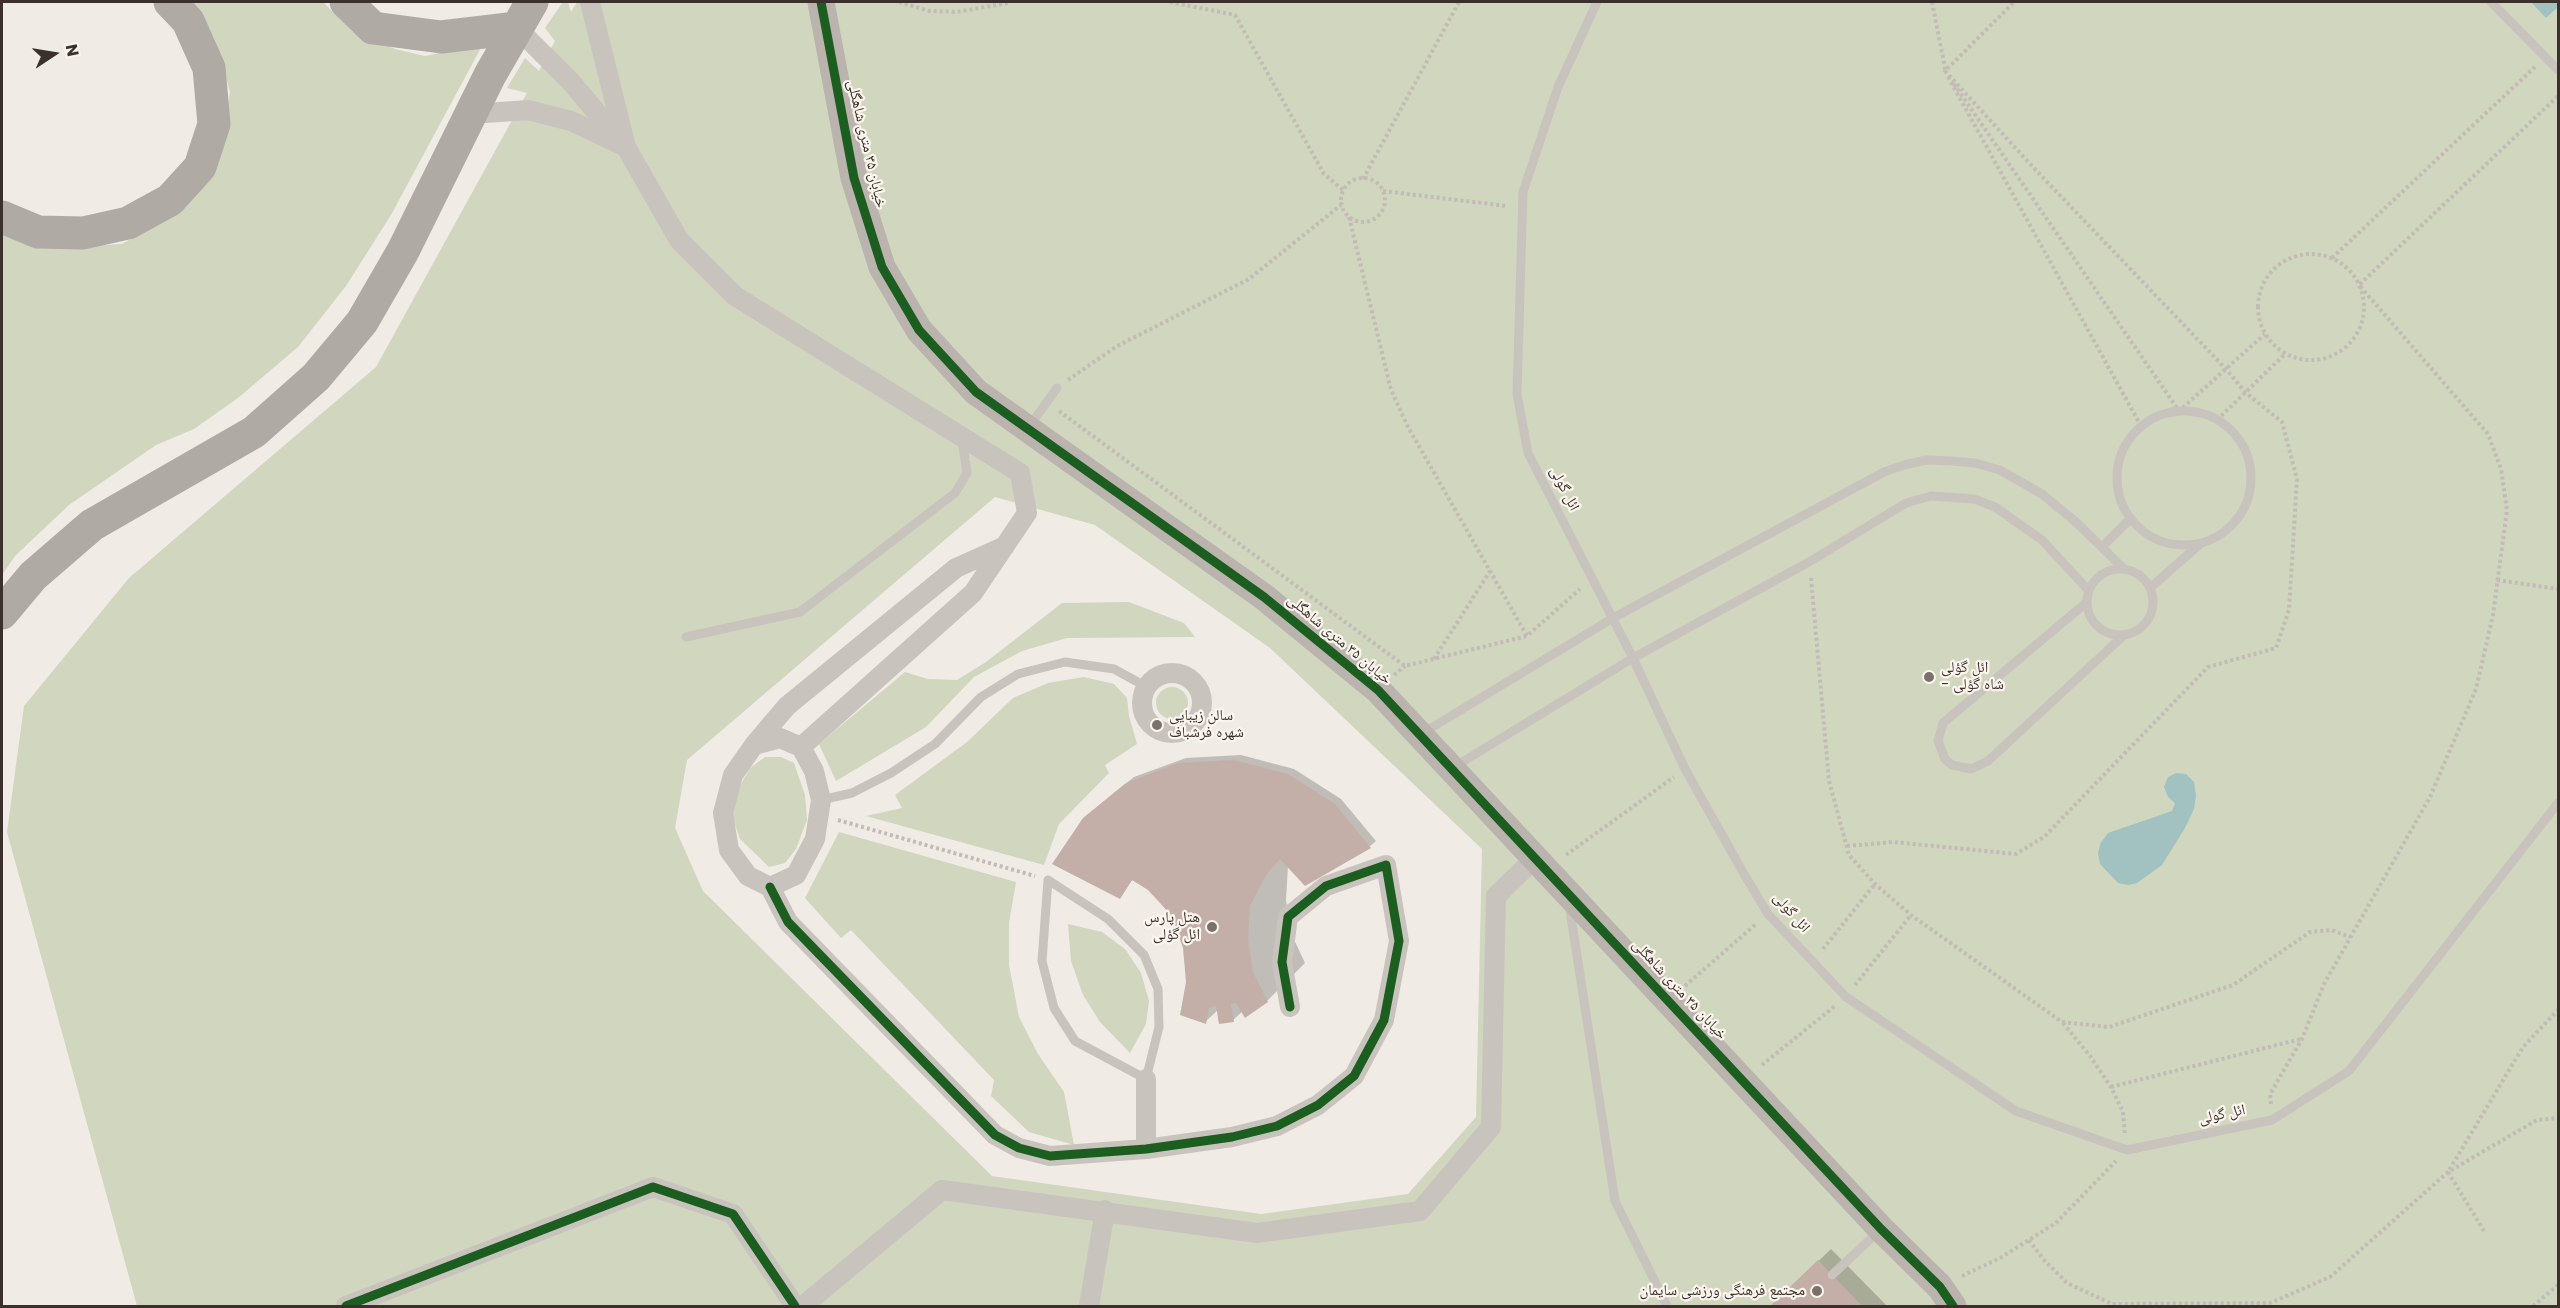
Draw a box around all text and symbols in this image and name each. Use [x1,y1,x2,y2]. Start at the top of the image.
north arrow [24,24,84,84]
text: N [60,42,85,58]
street label: خیابان ۳۵ متری شاهگلی [843,78,889,210]
street label: ائل گولی [1545,464,1583,514]
street label: خیابان ۳۵ متری شاهگلی [1283,591,1395,689]
place label: ائل گؤلی - شاه گؤلی [1941,659,2004,694]
marker: ائل گؤلی - شاه گؤلی [1922,670,1936,684]
place label: سالن زیبایی شهره فرشباف [1169,707,1244,742]
marker: سالن زیبایی شهره فرشباف [1150,718,1164,732]
street label: ائل گولی [1769,889,1813,937]
place label: هتل پارس ائل گؤلی [1144,909,1200,944]
marker: هتل پارس ائل گؤلی [1205,920,1219,934]
street label: خیابان ۳۵ متری شاهگلی [1628,936,1730,1044]
street label: ائل گولی [2197,1101,2247,1129]
place label: مجتمع فرهنگی ورزشی سایمان [1639,1282,1805,1300]
marker: مجتمع فرهنگی ورزشی سایمان [1810,1284,1824,1298]

